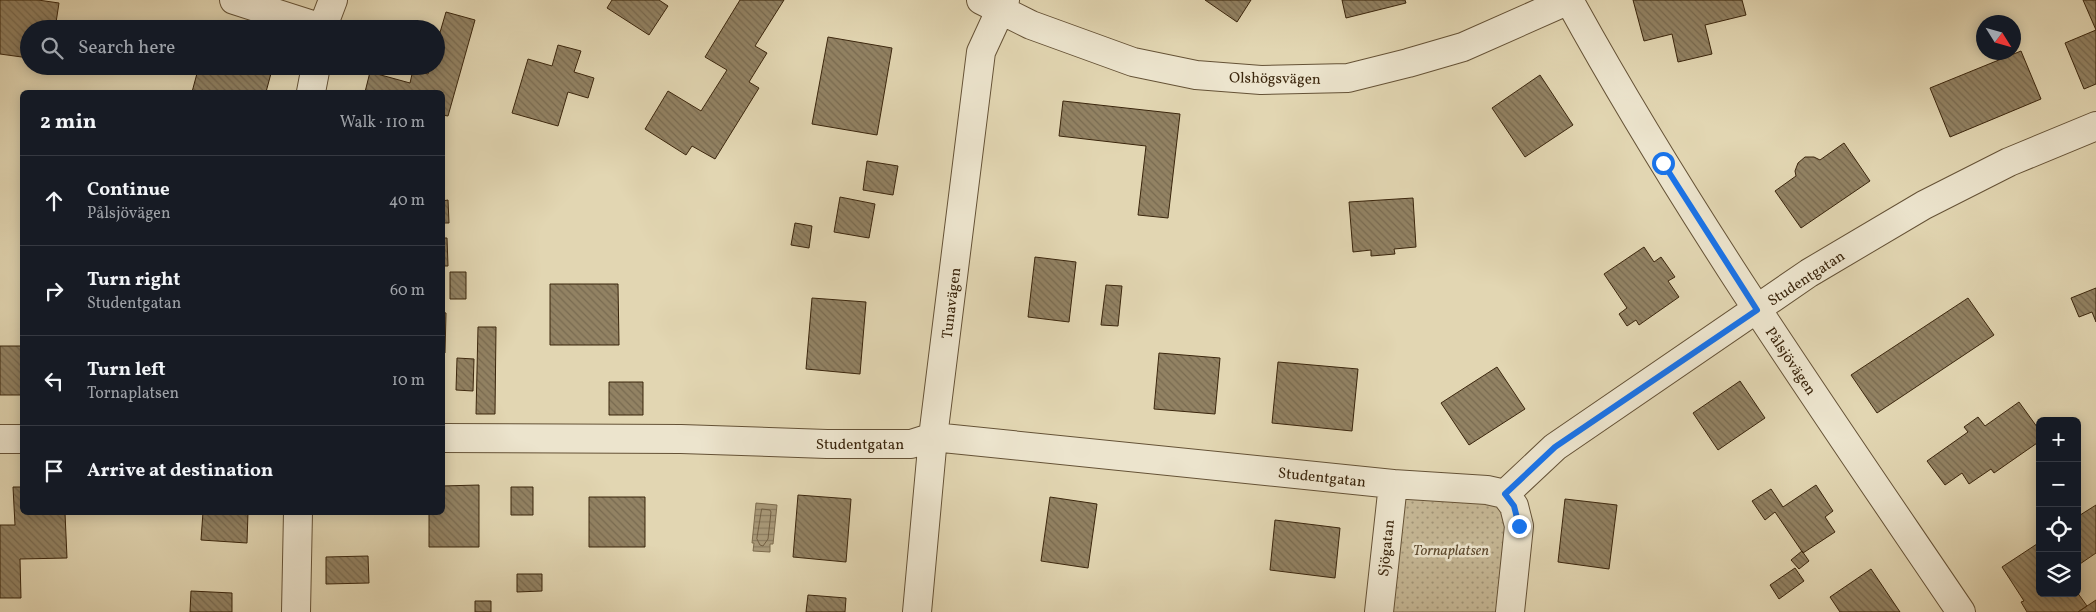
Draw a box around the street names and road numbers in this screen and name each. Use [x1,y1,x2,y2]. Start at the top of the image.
street label: Olshögsvägen [1229,68,1321,91]
street label: Studentgatan [1764,246,1850,312]
street label: Tunavägen [938,266,967,340]
street label: Pålsjövägen [1759,324,1820,400]
street label: Studentgatan [816,435,904,456]
street label: Studentgatan [1277,463,1367,494]
street label: Sjögatan [1374,519,1401,578]

